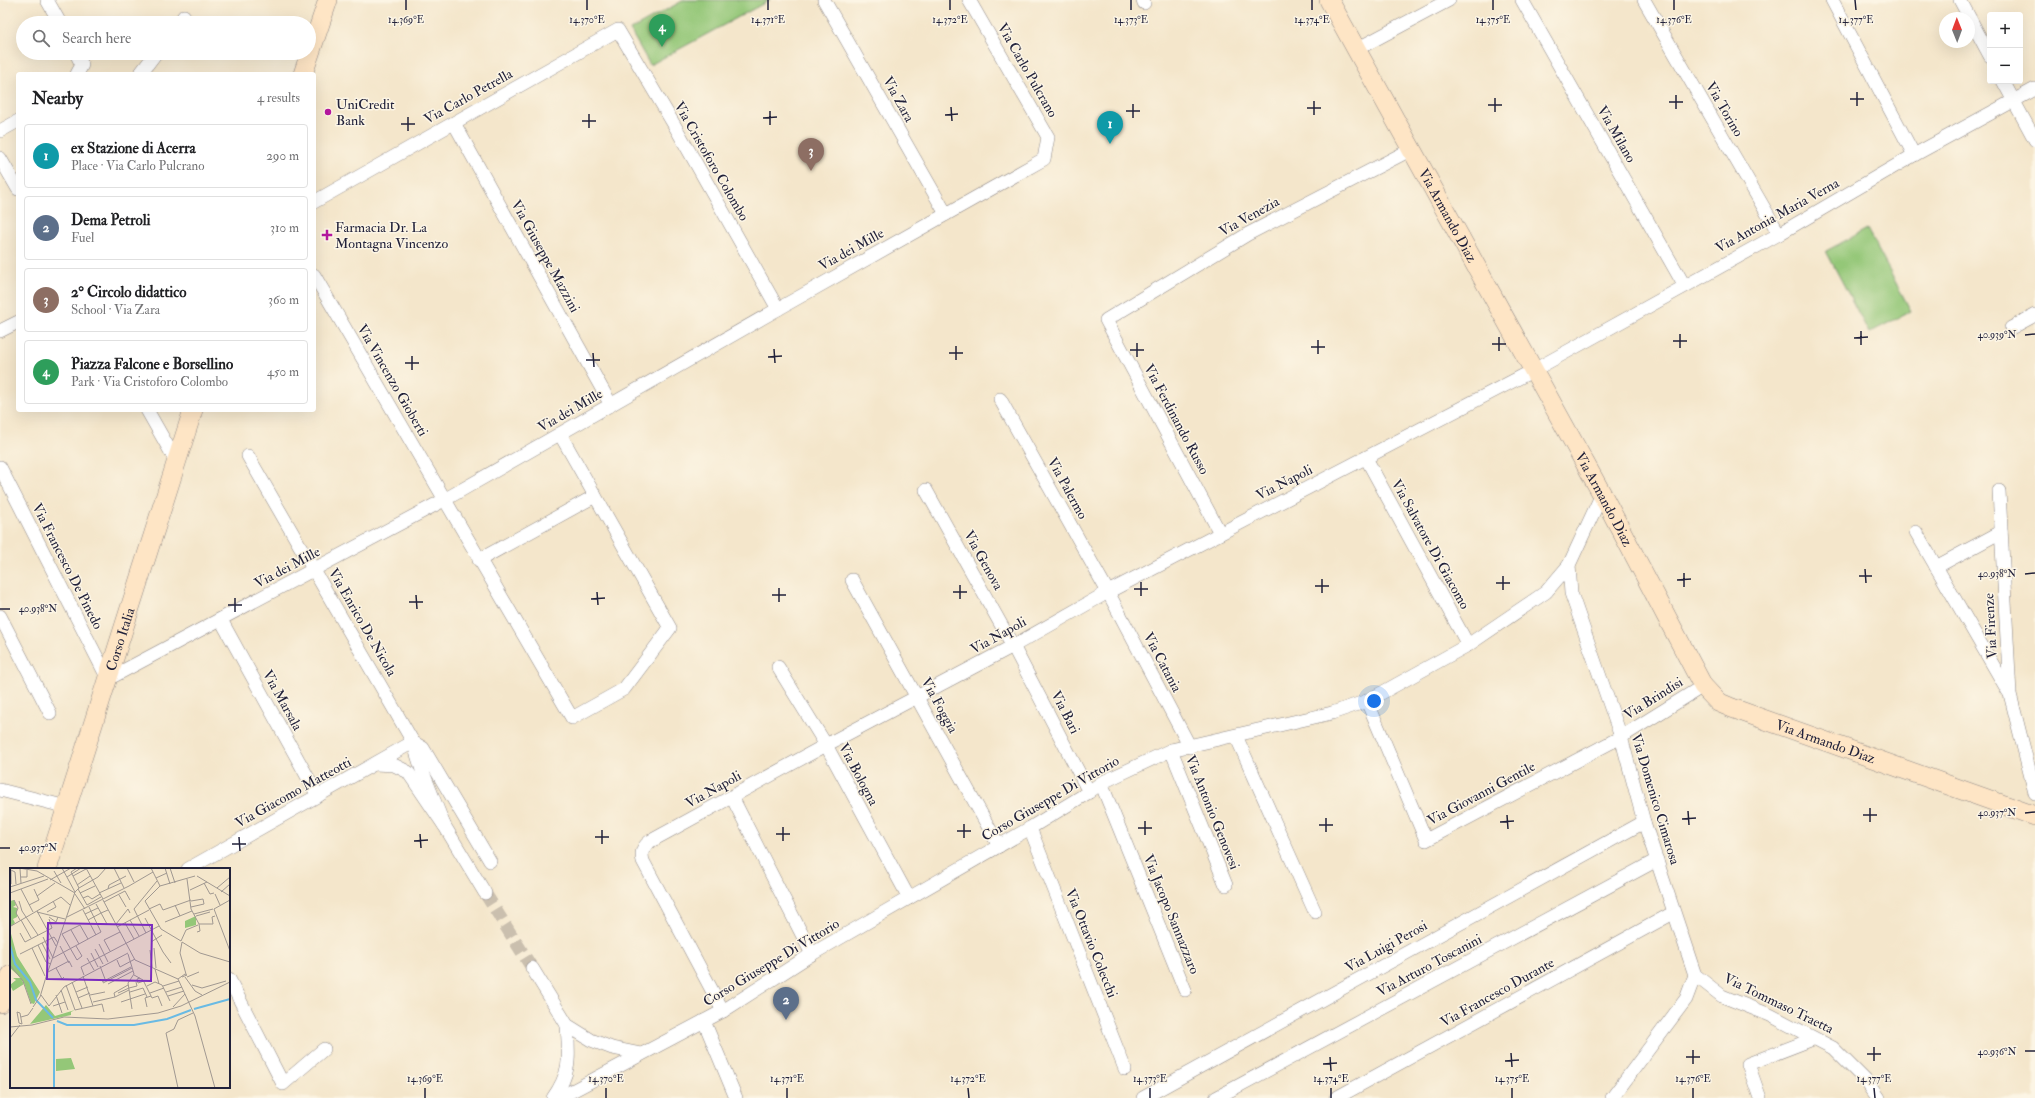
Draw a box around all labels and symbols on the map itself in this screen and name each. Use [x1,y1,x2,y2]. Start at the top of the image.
north arrow [1939,12,1975,48]
text: 14.369°E [388,14,424,26]
text: 14.370°E [569,14,605,26]
pin: 4 [649,14,675,47]
text: 14.371°E [751,14,785,26]
text: 14.372°E [932,14,968,26]
text: 14.373°E [1114,14,1148,26]
text: 14.374°E [1294,14,1330,26]
text: 14.375°E [1476,14,1510,26]
text: 14.376°E [1656,14,1692,26]
text: 14.377°E [1839,14,1873,26]
street label: Via Carlo Pulcrano [994,20,1062,121]
street label: Via Carlo Petrella [421,65,516,128]
street label: Via Zara [879,73,918,125]
street label: Via Torino [1702,79,1747,140]
place label: UniCredit Bank [336,96,395,129]
street label: Via Cristoforo Colombo [670,99,753,224]
street label: Via Milano [1594,103,1640,166]
marker: UniCredit Bank [323,107,333,117]
pin: 1 [1097,111,1123,144]
pin: 3 [798,138,824,171]
street label: Via Armando Diaz [1415,166,1480,266]
street label: Via Antonia Maria Verna [1712,174,1842,257]
street label: Via Venezia [1216,193,1283,240]
street label: Via Giuseppe Mazzini [507,197,584,316]
place label: Farmacia Dr. La Montagna Vincenzo [335,219,449,252]
street label: Via dei Mille [816,224,887,274]
marker: Farmacia Dr. La Montagna Vincenzo [322,230,332,240]
street label: Via Vincenzo Gioberti [354,321,432,440]
text: 40.939°N [1977,329,2017,341]
street label: Via Ferdinando Russo [1140,361,1213,478]
street label: Via dei Mille [535,385,606,436]
street label: Via Armando Diaz [1572,449,1636,550]
street label: Via Palermo [1044,454,1092,522]
street label: Via Napoli [1253,461,1316,505]
street label: Via Salvatore Di Giacomo [1388,476,1473,612]
street label: Via Francesco De Pinedo [28,500,107,632]
street label: Via Genova [960,528,1007,593]
street label: Via dei Mille [251,543,323,592]
street label: Via Enrico De Nicola [325,565,400,679]
text: 40.938°N [1978,568,2016,580]
street label: Via Firenze [1980,593,2001,659]
text: 40.938°N [19,603,57,615]
street label: Corso Italia [102,605,139,673]
street label: Via Napoli [967,613,1030,659]
street label: Via Catania [1140,629,1185,695]
street label: Via Marsala [259,667,306,734]
street label: Via Brindisi [1621,673,1686,723]
street label: Via Foggia [917,675,962,736]
street label: Via Bari [1048,688,1084,737]
your location [1364,691,1384,711]
street label: Via Armando Diaz [1773,716,1878,768]
street label: Via Domenico Cimarosa [1627,732,1684,867]
street label: Via Bologna [835,740,882,809]
street label: Corso Giuseppe Di Vittorio [978,752,1123,846]
street label: Via Giacomo Matteotti [232,753,354,831]
street label: Via Antonio Genovesi [1182,753,1243,872]
street label: Via Giovanni Gentile [1424,758,1538,829]
street label: Via Napoli [682,767,745,813]
text: 40.937°N [1978,807,2016,819]
text: 40.937°N [19,842,57,854]
street label: Via Jacopo Sannazzaro [1139,852,1203,977]
inset map [10,868,230,1088]
street label: Via Ottavio Colecchi [1062,886,1121,1001]
street label: Corso Giuseppe Di Vittorio [700,915,843,1011]
street label: Via Luigi Perosi [1342,917,1430,976]
street label: Via Arturo Toscanini [1374,930,1485,1000]
street label: Via Francesco Durante [1437,954,1557,1031]
street label: Via Tommaso Traetta [1721,969,1837,1038]
pin: 2 [773,987,799,1020]
text: 40.936°N [1978,1046,2017,1058]
text: 14.369°E [407,1073,443,1085]
text: 14.370°E [588,1073,624,1085]
text: 14.371°E [770,1073,804,1085]
text: 14.372°E [950,1073,986,1085]
text: 14.373°E [1133,1073,1167,1085]
text: 14.374°E [1313,1073,1349,1085]
text: 14.375°E [1495,1073,1529,1085]
text: 14.376°E [1675,1073,1711,1085]
text: 14.377°E [1857,1073,1891,1085]

